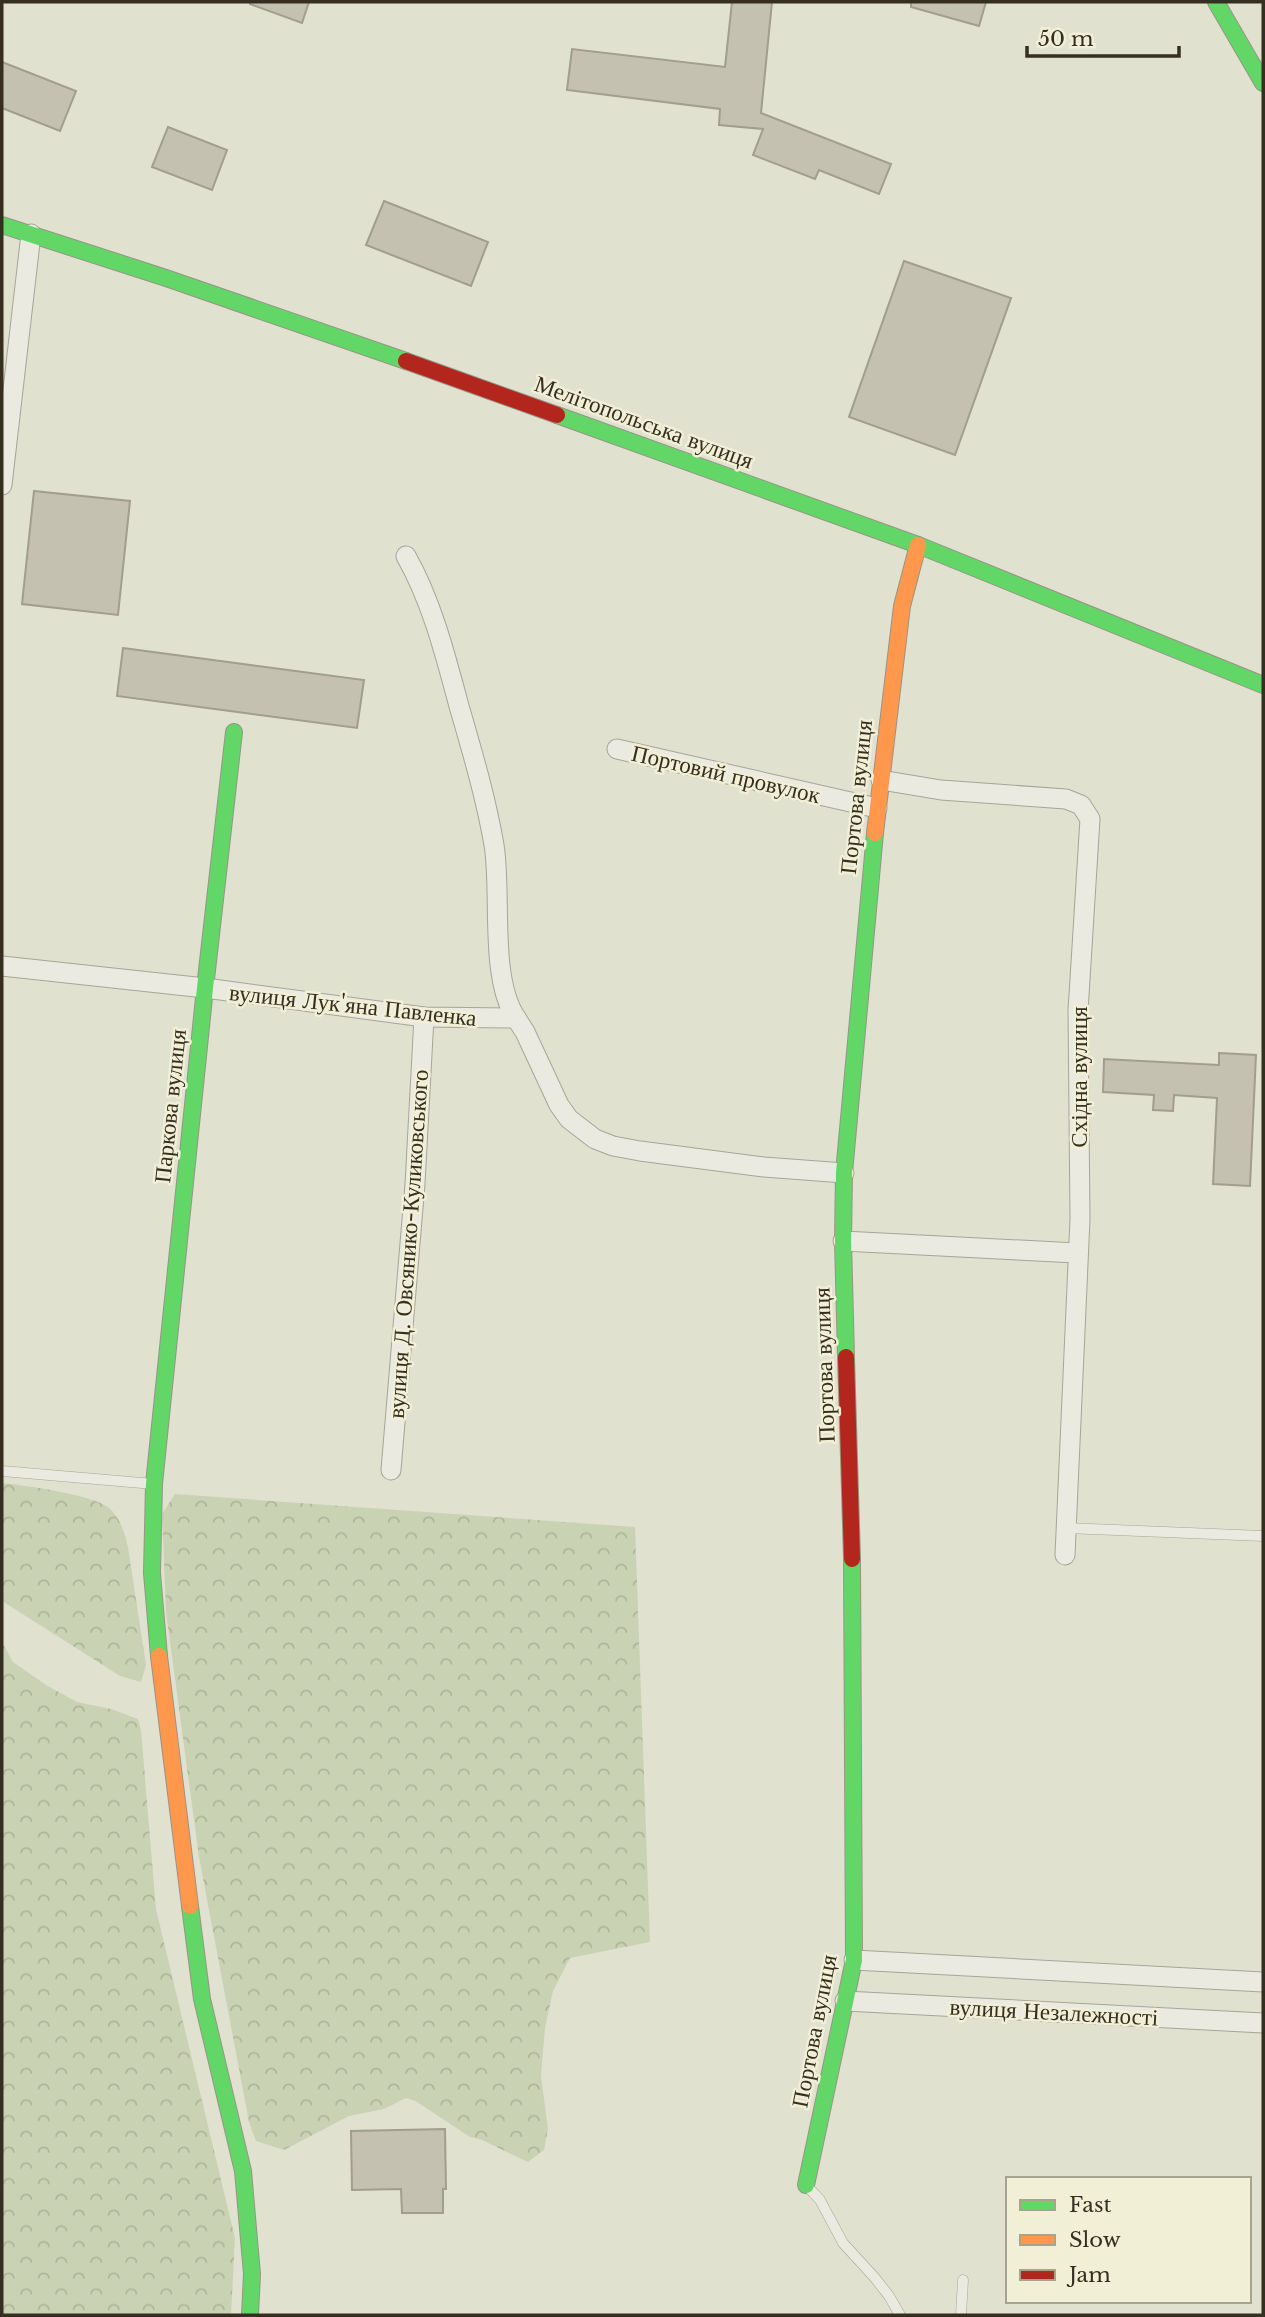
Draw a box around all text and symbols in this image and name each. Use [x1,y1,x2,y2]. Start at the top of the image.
scale bar [1027,14,1179,58]
text: 50 m [1038,26,1094,52]
street label: Мелітопольська вулиця [531,369,757,475]
street label: Портова вулиця [834,718,878,876]
street label: Портовий провулок [629,739,824,809]
street label: вулиця Лук'яна Павленка [228,978,478,1032]
street label: Східна вулиця [1065,1006,1093,1148]
street label: Паркова вулиця [148,1027,192,1184]
street label: вулиця Д. Овсянико-Куликовського [382,1069,434,1419]
street label: Портова вулиця [807,1287,841,1443]
street label: Портова вулиця [785,1952,843,2110]
street label: вулиця Незалежності [949,1993,1159,2031]
legend [1006,2177,1251,2303]
text: Fast [1069,2192,1111,2218]
text: Slow [1069,2227,1121,2253]
text: Jam [1066,2262,1111,2288]

